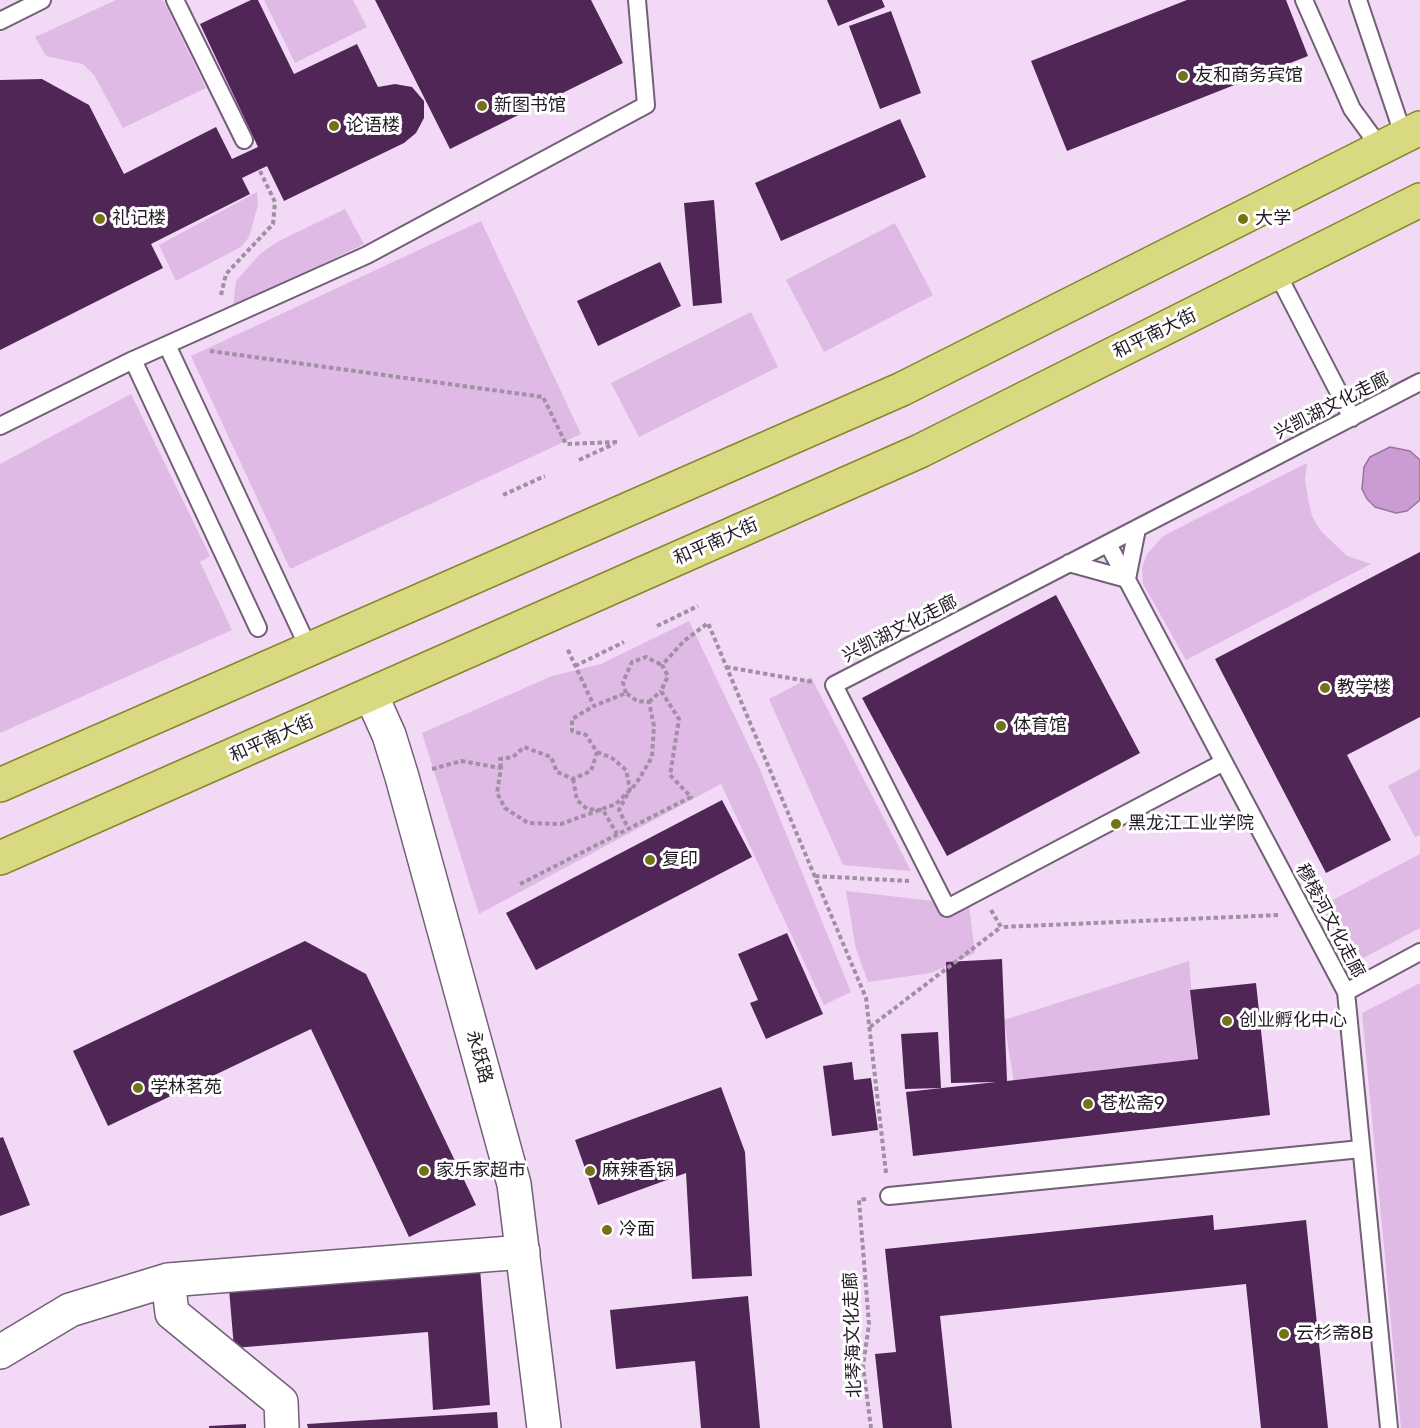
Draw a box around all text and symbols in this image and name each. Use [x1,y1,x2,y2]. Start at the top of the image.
place label: 友和商务宾馆 [1195,65,1303,87]
marker: 友和商务宾馆 [1176,69,1190,83]
place label: 新图书馆 [494,95,566,117]
marker: 新图书馆 [475,99,489,113]
place label: 论语楼 [346,115,400,137]
marker: 论语楼 [327,119,341,133]
place label: 礼记楼 [112,208,166,230]
place label: 大学 [1255,208,1291,230]
marker: 礼记楼 [93,212,107,226]
marker: 大学 [1236,212,1250,226]
street label: 和平南大街 [1110,305,1200,363]
street label: 兴凯湖文化走廊 [1271,368,1393,444]
street label: 和平南大街 [670,514,762,570]
street label: 兴凯湖文化走廊 [839,591,961,667]
place label: 教学楼 [1337,677,1391,699]
marker: 教学楼 [1318,681,1332,695]
street label: 和平南大街 [226,711,318,767]
place label: 体育馆 [1013,715,1067,737]
marker: 体育馆 [994,719,1008,733]
place label: 黑龙江工业学院 [1128,813,1254,835]
marker: 黑龙江工业学院 [1109,817,1123,831]
place label: 复印 [662,849,698,871]
marker: 复印 [643,853,657,867]
street label: 穆棱河文化走廊 [1291,860,1369,982]
place label: 创业孵化中心 [1239,1010,1347,1032]
marker: 创业孵化中心 [1220,1014,1234,1028]
street label: 永跃路 [462,1028,496,1086]
place label: 学林茗苑 [150,1077,222,1099]
marker: 学林茗苑 [131,1081,145,1095]
place label: 苍松斋9 [1100,1093,1165,1115]
marker: 苍松斋9 [1081,1097,1095,1111]
place label: 家乐家超市 [436,1160,526,1182]
place label: 麻辣香锅 [602,1160,674,1182]
marker: 家乐家超市 [417,1164,431,1178]
marker: 麻辣香锅 [583,1164,597,1178]
place label: 冷面 [619,1219,655,1241]
marker: 冷面 [600,1223,614,1237]
street label: 北琴海文化走廊 [840,1272,866,1398]
place label: 云杉斋8B [1296,1323,1373,1345]
marker: 云杉斋8B [1277,1327,1291,1341]

